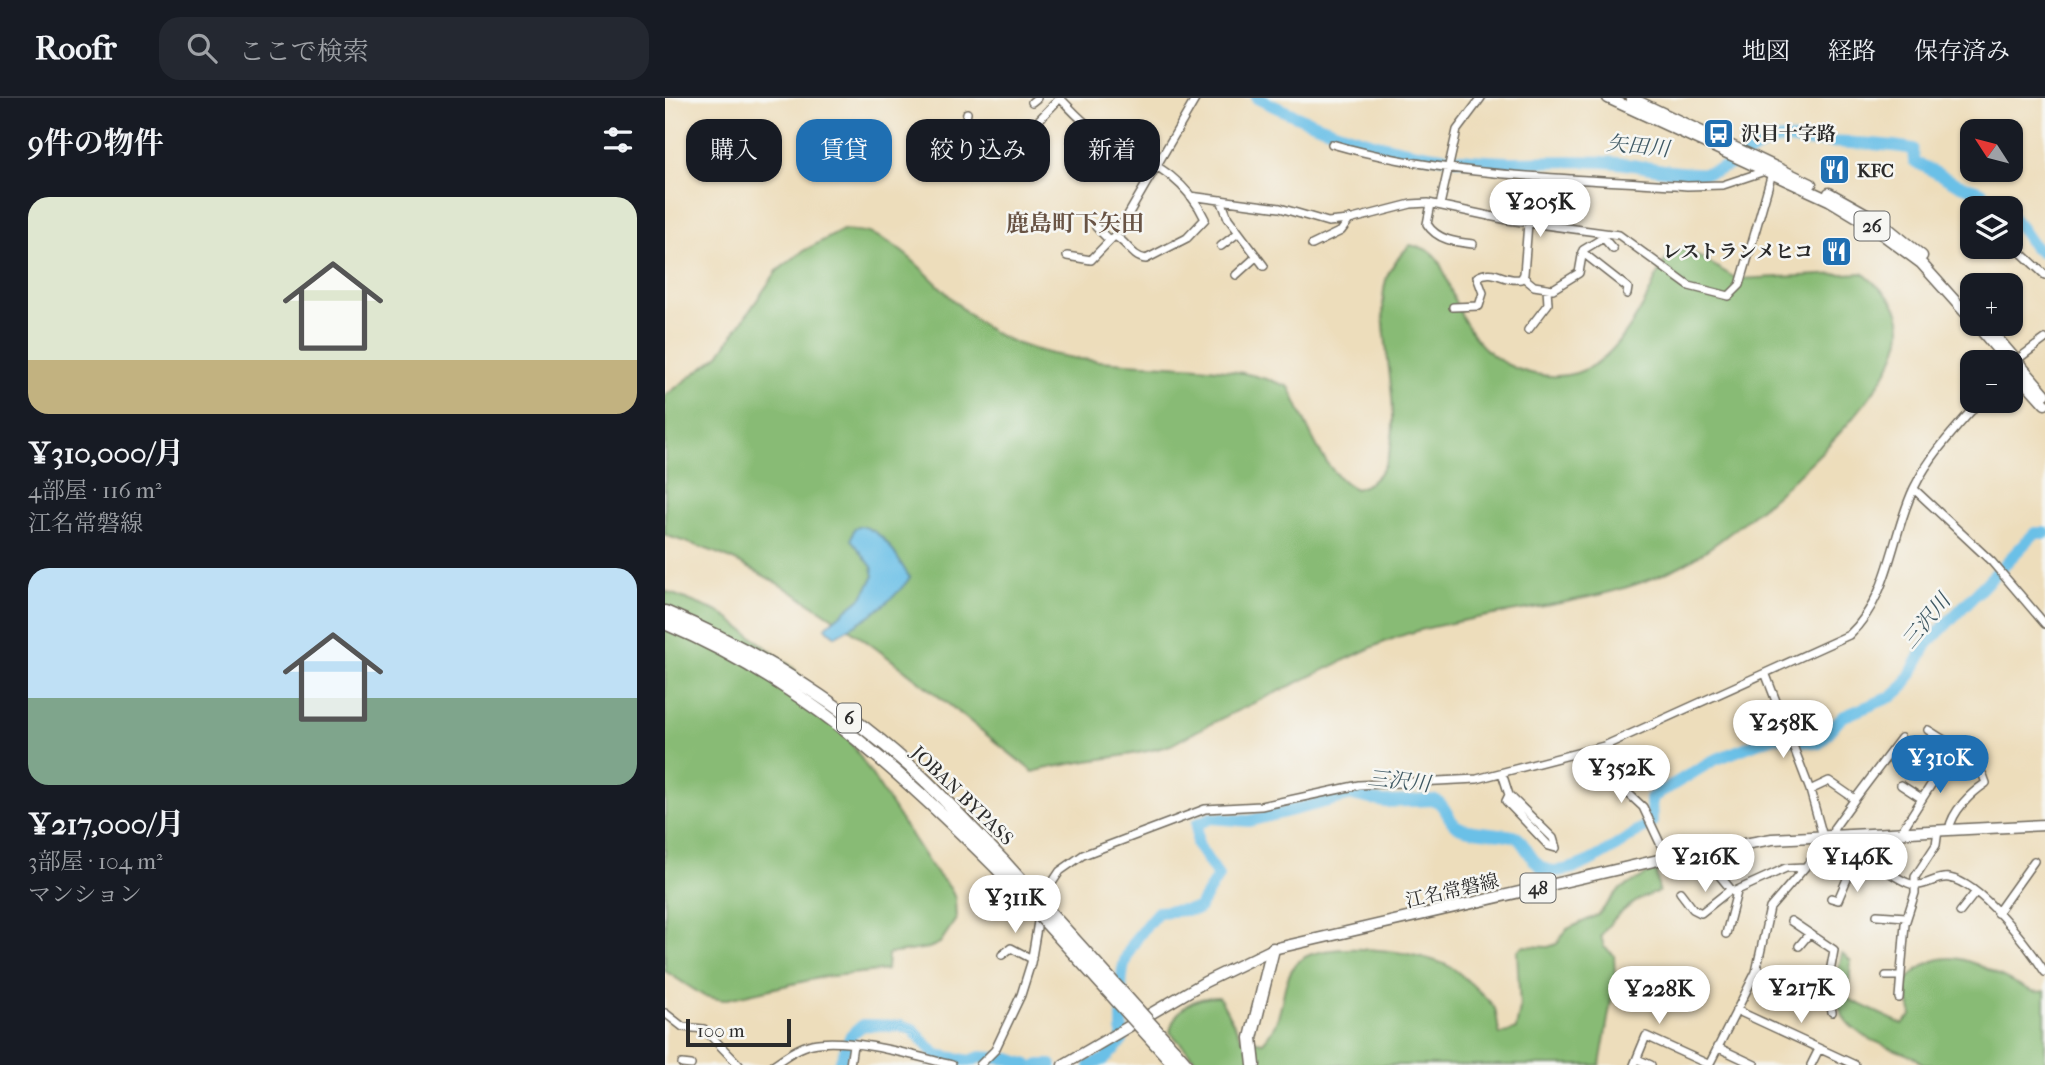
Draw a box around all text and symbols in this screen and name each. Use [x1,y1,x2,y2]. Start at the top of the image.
search box [159,17,649,80]
text: Roofr [35,29,117,68]
icon: search [183,29,221,67]
text: ここで検索 [239,36,369,67]
text: 地図 [1742,37,1790,65]
text: 経路 [1828,37,1876,65]
text: 保存済み [1914,37,2010,65]
bus stop icon: 沢目十字路 [1701,116,1735,150]
chip: 購入 [686,119,782,182]
chip: 賃貸 [796,119,892,182]
chip: 絞り込み [906,119,1050,182]
chip: 新着 [1064,119,1160,182]
north arrow [1960,119,2023,182]
map controls [1960,119,2023,413]
icon: filters [599,121,637,159]
place label: 沢目十字路 [1741,123,1836,145]
text: 9件の物件 [28,126,164,161]
water label: 矢田川 [1605,131,1673,161]
restaurant icon: KFC [1817,153,1851,187]
place label: KFC [1857,160,1894,182]
pin: ¥205K [1491,180,1589,239]
text: ¥205K [1505,188,1575,215]
button: layers [1960,196,2023,259]
district label: 鹿島町下矢田 [1006,210,1144,237]
road number: 26 [1855,211,1889,240]
restaurant icon: レストランメヒコ [1819,234,1853,268]
place label: レストランメヒコ [1662,241,1813,263]
icon: home [270,243,396,369]
button: + [1960,273,2023,336]
button: − [1960,350,2023,413]
text: ¥310,000/月 [28,436,184,471]
text: 4部屋 · 116 m² [28,477,161,504]
text: 江名常磐線 [28,510,143,537]
water label: 三沢川 [1897,587,1956,653]
icon: home [270,614,396,740]
pin: ¥258K [1734,700,1832,760]
road number: 6 [837,704,861,732]
text: ¥258K [1749,709,1817,736]
pin: ¥310K [1891,736,1989,795]
street label: JOBAN BYPASS [905,740,1018,850]
text: ¥310K [1908,744,1972,771]
pin: ¥352K [1572,746,1670,805]
text: ¥352K [1588,754,1654,781]
water label: 三沢川 [1366,766,1434,796]
text: ¥217,000/月 [28,807,185,842]
pin: ¥216K [1656,834,1754,894]
pin: ¥146K [1808,834,1906,894]
text: ¥216K [1672,843,1739,870]
text: ¥146K [1823,843,1891,870]
text: 3部屋 · 104 m² [28,848,163,875]
street label: 江名常磐線 [1403,870,1501,912]
road number: 48 [1521,874,1555,902]
pin: ¥311K [966,876,1064,935]
text: マンション [28,881,142,908]
text: ¥311K [985,884,1045,911]
pin: ¥217K [1752,965,1850,1025]
pin: ¥228K [1610,967,1708,1026]
text: ¥217K [1768,974,1834,1001]
text: ¥228K [1624,975,1694,1002]
scale bar [686,1016,791,1048]
text: 100 m [697,1020,745,1042]

